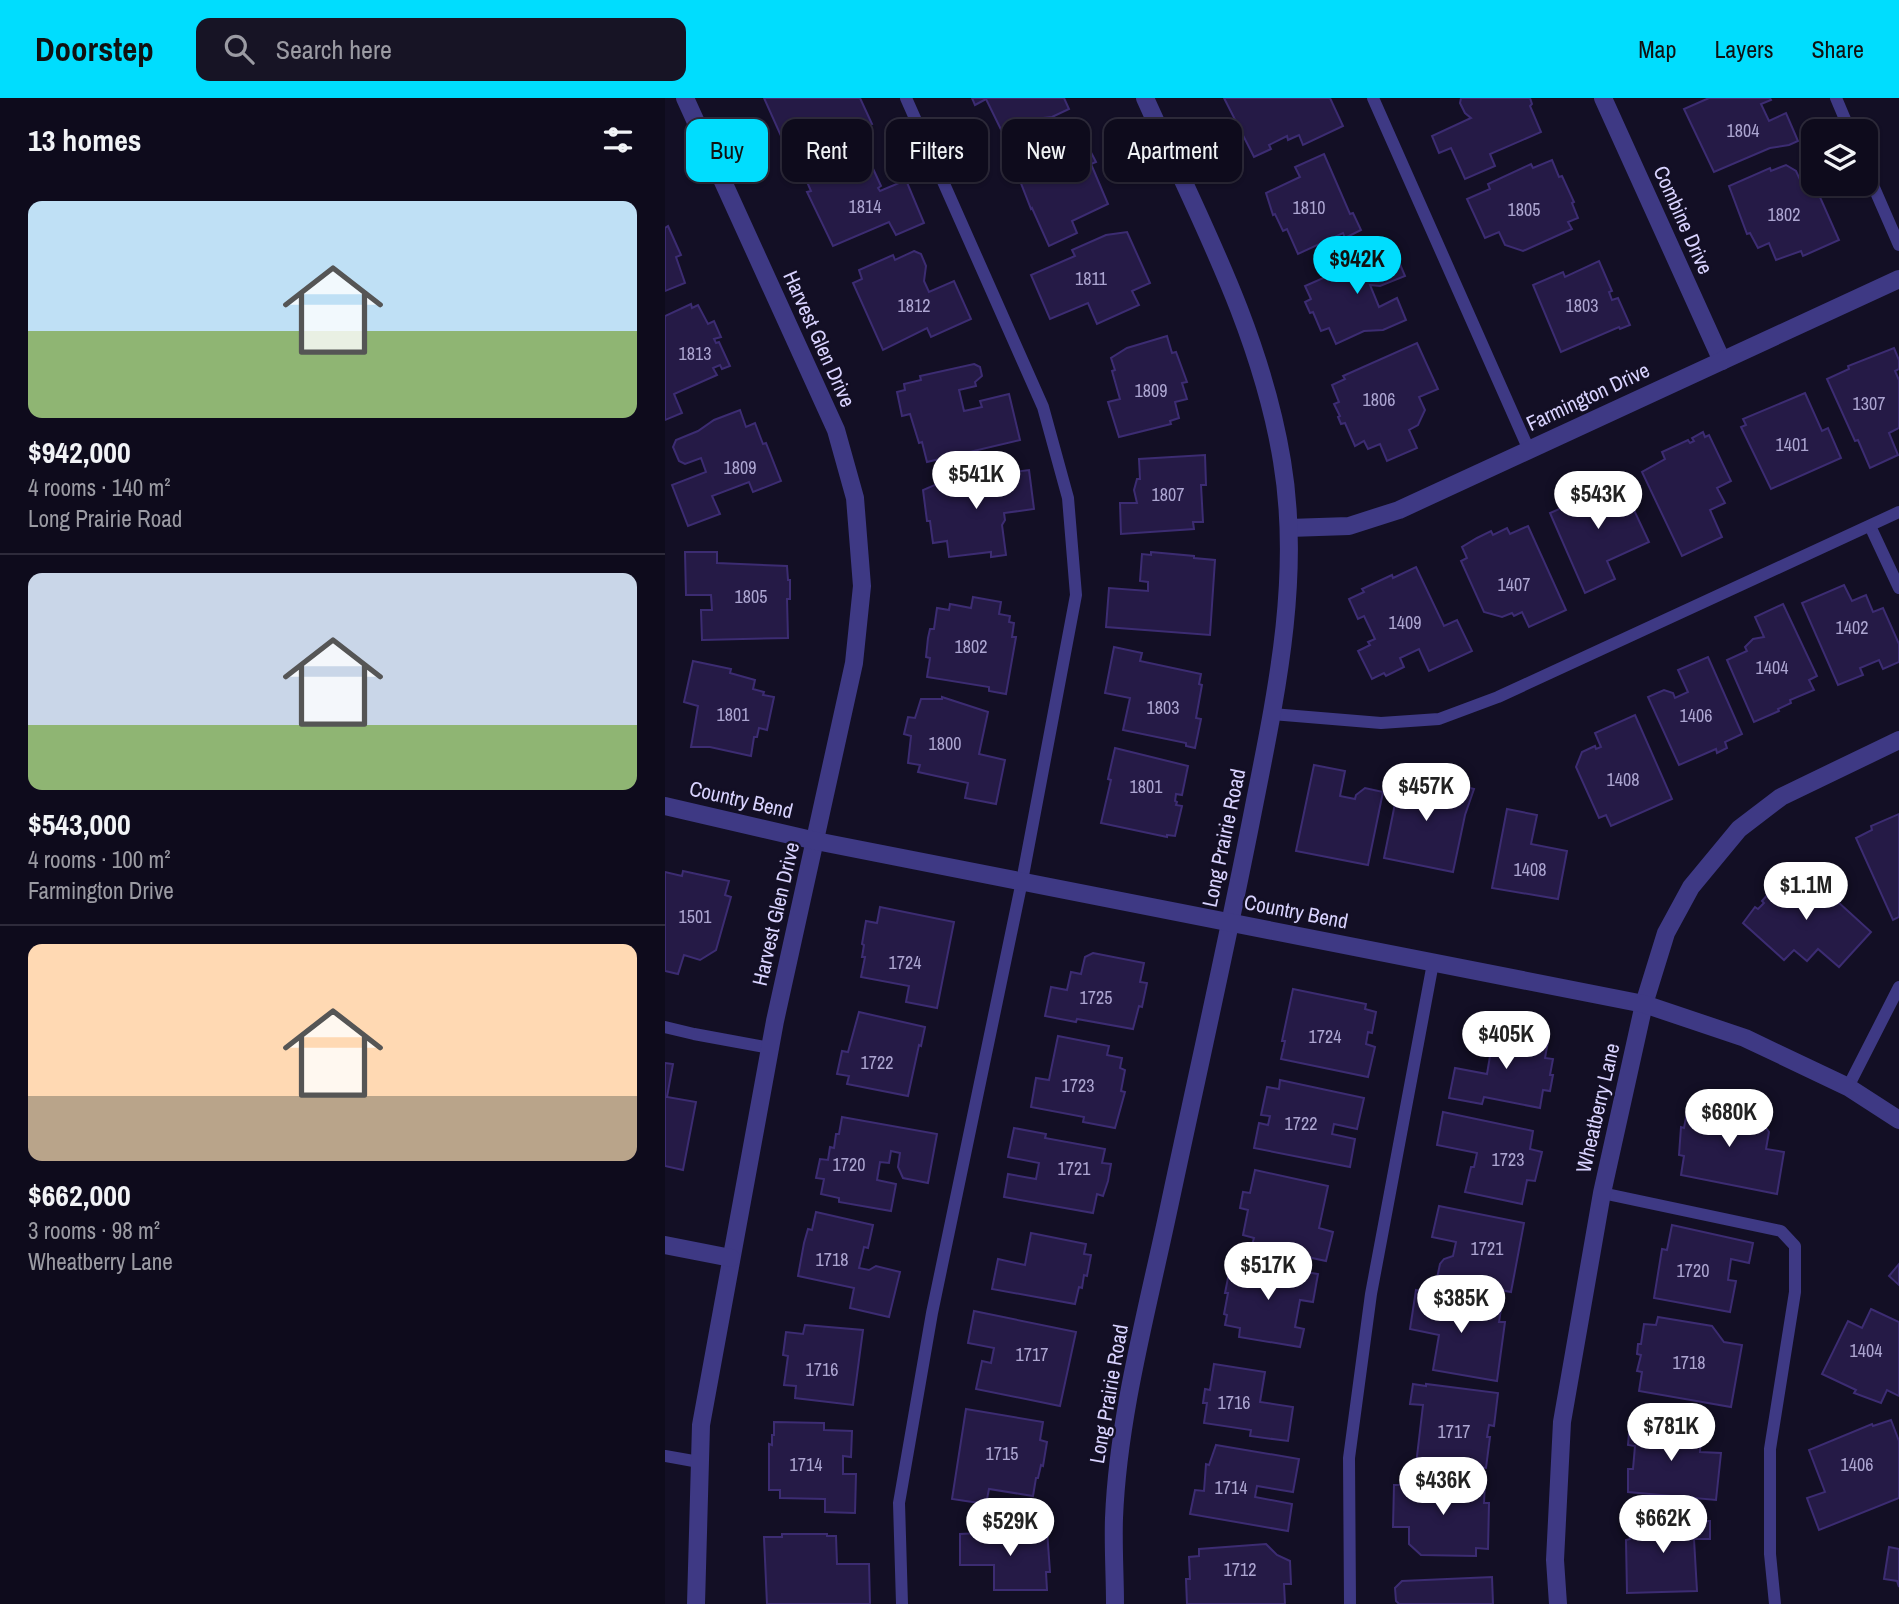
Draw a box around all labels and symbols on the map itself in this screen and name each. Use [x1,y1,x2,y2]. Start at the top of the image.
house number: 1804 [1727,118,1759,143]
street label: Combine Drive [1647,161,1720,279]
house number: 1814 [849,194,881,219]
house number: 1810 [1293,195,1325,220]
house number: 1805 [1508,197,1540,222]
house number: 1802 [1768,202,1800,227]
pin: $942K [1308,236,1406,296]
street label: Harvest Glen Drive [776,266,862,412]
house number: 1811 [1075,266,1108,291]
house number: 1812 [898,293,930,318]
house number: 1803 [1566,293,1598,318]
house number: 1813 [679,341,711,366]
street label: Farmington Drive [1521,355,1654,438]
house number: 1809 [1135,378,1167,403]
house number: 1806 [1363,387,1395,412]
house number: 1307 [1853,391,1885,416]
house number: 1401 [1776,432,1809,457]
pin: $541K [927,452,1025,511]
house number: 1809 [724,455,756,480]
pin: $543K [1549,472,1647,531]
house number: 1807 [1152,482,1184,507]
house number: 1407 [1498,572,1530,597]
house number: 1805 [735,584,767,609]
house number: 1409 [1389,610,1421,635]
house number: 1402 [1836,615,1868,640]
house number: 1802 [955,634,987,659]
house number: 1404 [1756,655,1788,680]
house number: 1803 [1147,695,1179,720]
house number: 1801 [717,702,750,727]
house number: 1406 [1680,703,1712,728]
house number: 1800 [929,731,961,756]
pin: $457K [1377,764,1475,823]
street label: Long Prairie Road [1195,766,1252,910]
house number: 1408 [1607,767,1639,792]
street label: Country Bend [687,774,796,825]
house number: 1801 [1130,774,1163,799]
street label: Harvest Glen Drive [745,839,806,988]
house number: 1408 [1514,857,1546,882]
pin: $1.1M [1757,862,1855,922]
street label: Country Bend [1242,887,1351,936]
house number: 1501 [679,904,712,929]
house number: 1724 [889,950,921,975]
house number: 1725 [1080,985,1112,1010]
pin: $405K [1457,1012,1555,1071]
house number: 1724 [1309,1024,1341,1049]
street label: Wheatberry Lane [1569,1040,1626,1176]
house number: 1722 [861,1050,893,1075]
house number: 1723 [1062,1073,1094,1098]
pin: $680K [1680,1090,1778,1149]
house number: 1722 [1285,1111,1317,1136]
house number: 1723 [1492,1147,1524,1172]
house number: 1720 [833,1152,865,1177]
house number: 1721 [1058,1156,1091,1181]
house number: 1721 [1471,1236,1504,1261]
pin: $517K [1219,1242,1317,1302]
house number: 1718 [816,1247,848,1272]
house number: 1720 [1677,1258,1709,1283]
pin: $385K [1412,1276,1510,1335]
street label: Long Prairie Road [1082,1322,1135,1466]
house number: 1404 [1850,1338,1882,1363]
house number: 1717 [1016,1342,1048,1367]
house number: 1718 [1673,1350,1705,1375]
house number: 1716 [806,1357,838,1382]
house number: 1716 [1218,1390,1250,1415]
pin: $781K [1622,1404,1720,1463]
house number: 1717 [1438,1419,1470,1444]
house number: 1715 [986,1441,1018,1466]
house number: 1714 [790,1452,822,1477]
house number: 1406 [1841,1452,1873,1477]
pin: $436K [1394,1458,1492,1517]
house number: 1714 [1215,1475,1247,1500]
pin: $662K [1614,1496,1712,1555]
pin: $529K [961,1498,1059,1558]
house number: 1712 [1224,1557,1256,1582]

